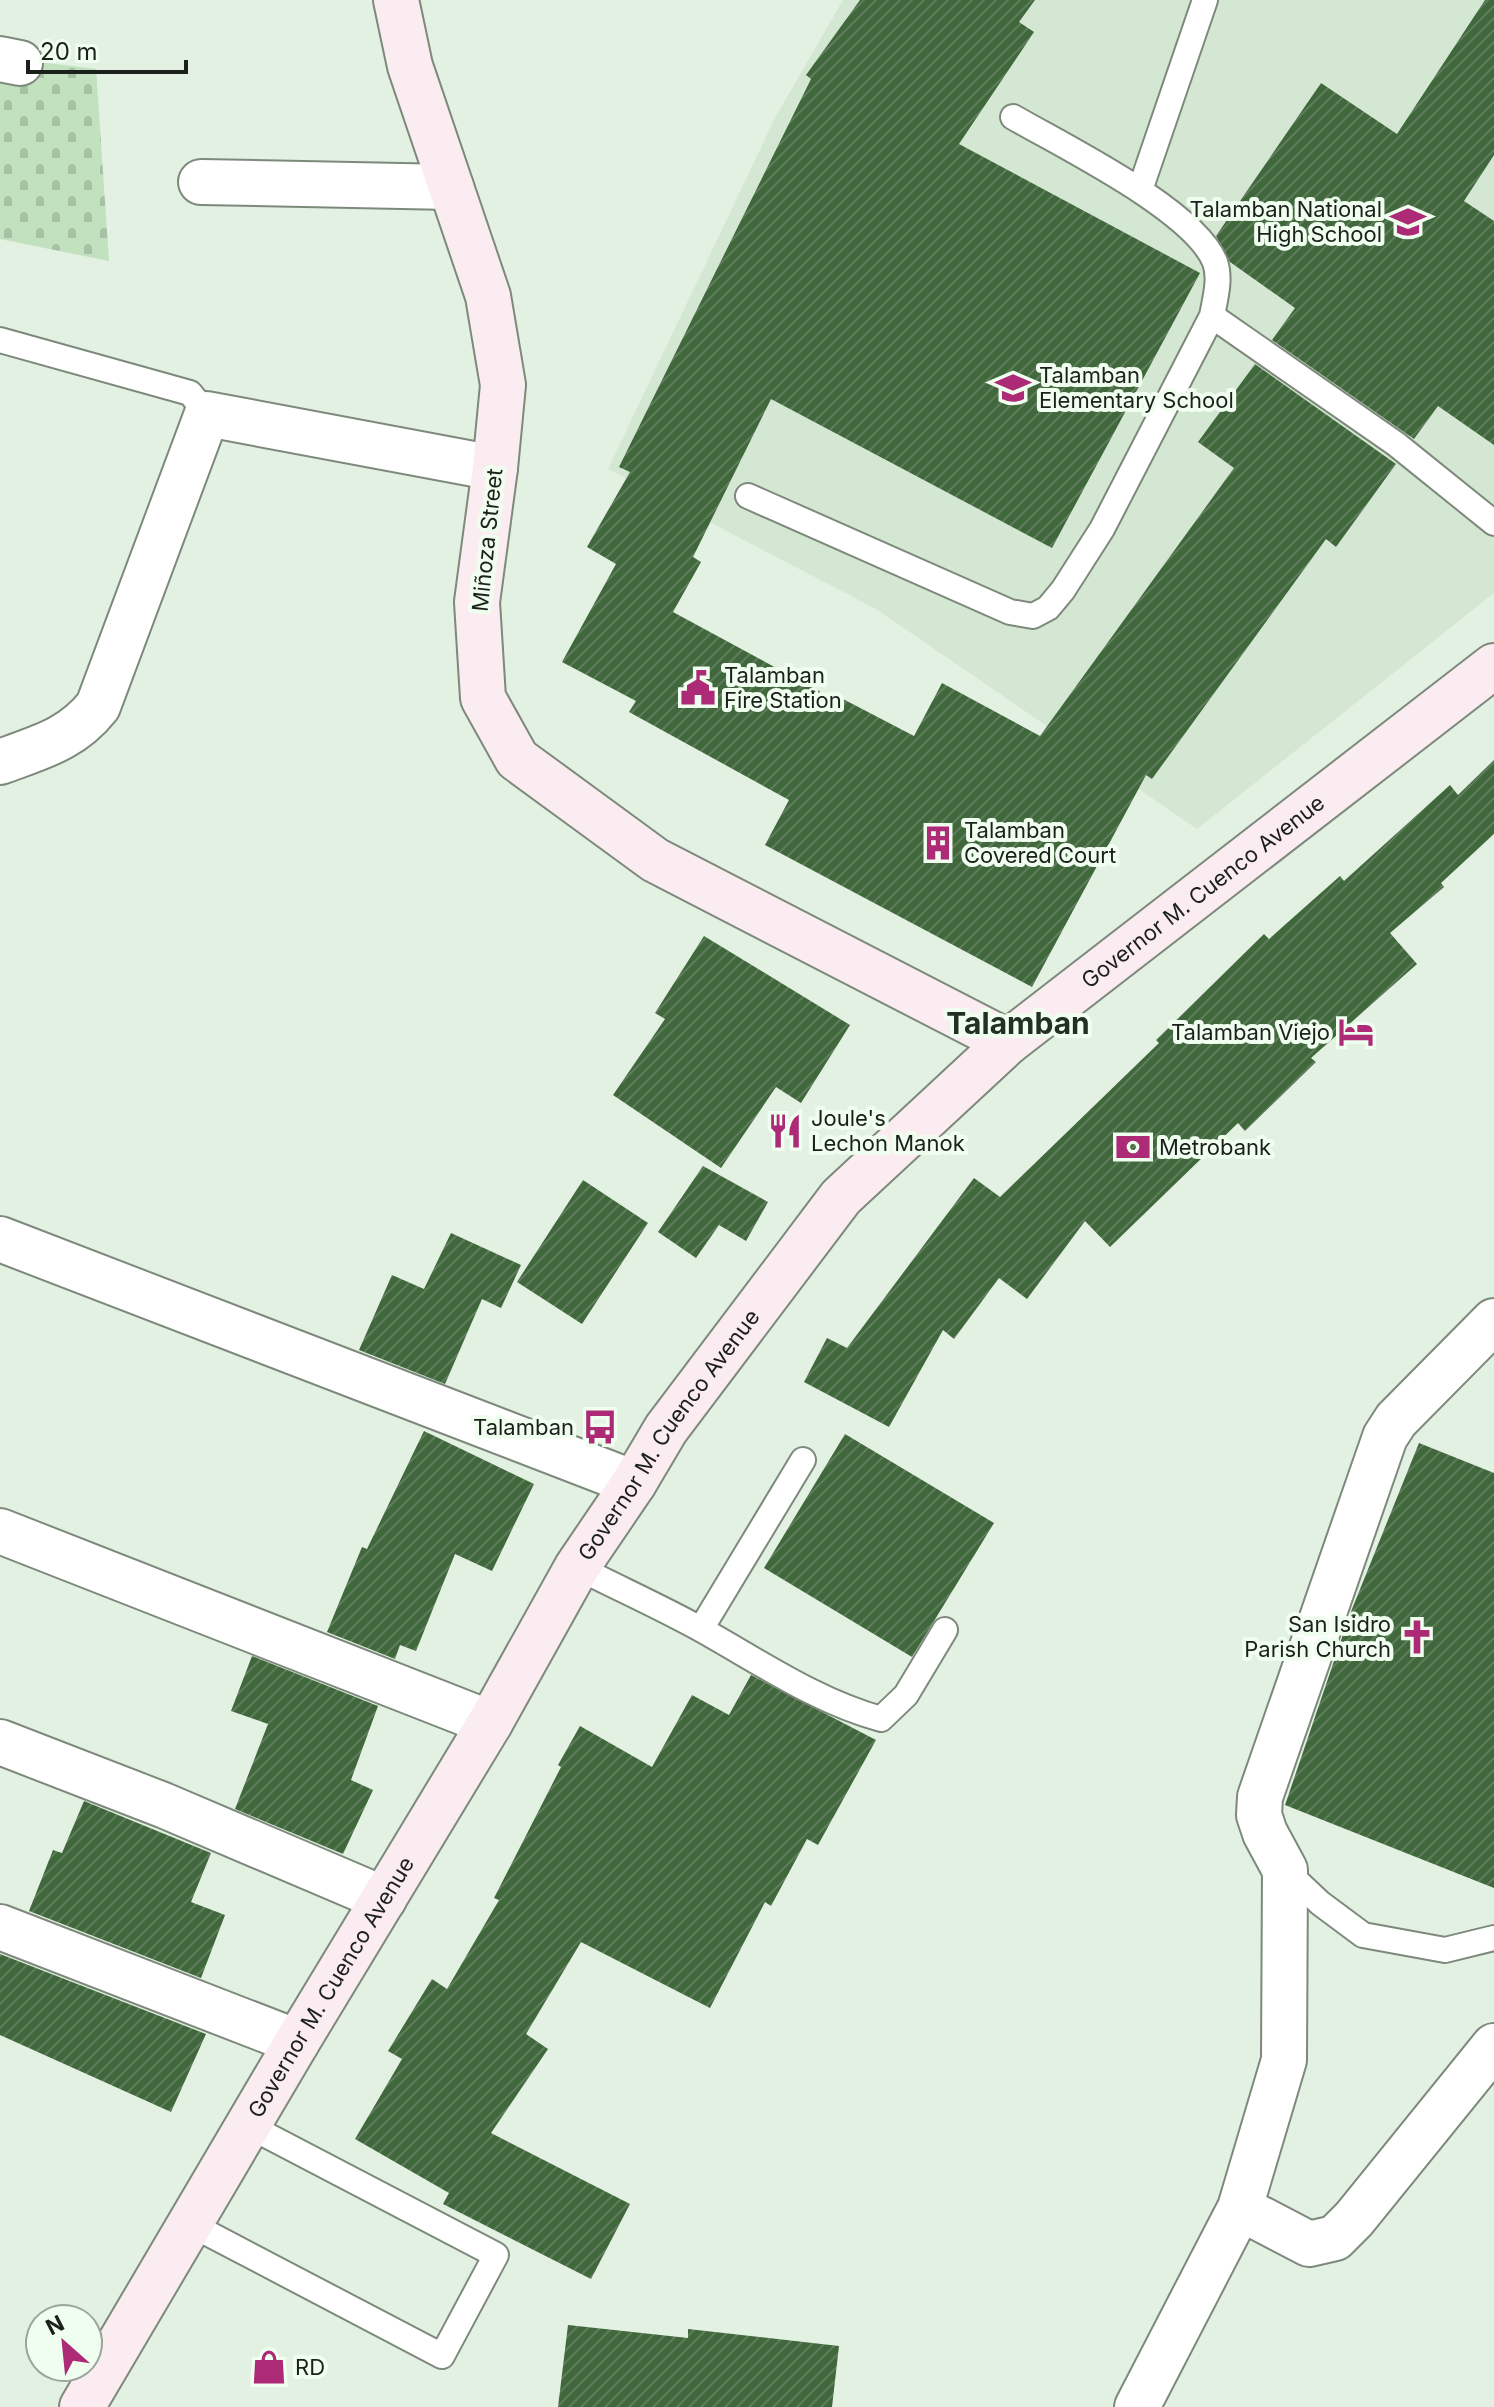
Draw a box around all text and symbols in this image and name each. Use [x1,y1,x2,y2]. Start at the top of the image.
scale bar [28,24,186,74]
text: 20 m [40,37,98,66]
place label: Talamban National High School [1190,196,1382,247]
school or university icon: Talamban National High School [1389,203,1427,241]
place label: Talamban Elementary School [1039,362,1234,413]
school or university icon: Talamban Elementary School [994,369,1032,407]
street label: Miñoza Street [467,467,507,613]
place label: Talamban Fire Station [724,662,842,713]
public building icon: Talamban Fire Station [679,669,717,707]
street label: Governor M. Cuenco Avenue [1076,789,1329,993]
place label: Talamban Covered Court [964,817,1116,868]
building icon: Talamban Covered Court [919,824,957,862]
district label: Talamban [946,1005,1090,1041]
hotel icon: Talamban Viejo [1337,1013,1375,1051]
place label: Talamban Viejo [1171,1019,1330,1045]
place label: Joule's Lechon Manok [811,1105,965,1156]
restaurant icon: Joule's Lechon Manok [766,1112,804,1150]
bank icon: Metrobank [1114,1128,1152,1166]
place label: Metrobank [1159,1134,1271,1160]
street label: Governor M. Cuenco Avenue [572,1304,765,1565]
bus stop icon: Talamban [581,1408,619,1446]
place label: Talamban [473,1414,574,1440]
place label: San Isidro Parish Church [1244,1611,1391,1662]
church icon: San Isidro Parish Church [1398,1618,1436,1656]
street label: Governor M. Cuenco Avenue [242,1852,419,2122]
north arrow [24,2303,104,2383]
text: N [42,2310,68,2341]
shop icon: RD [250,2348,288,2386]
place label: RD [295,2354,325,2380]

